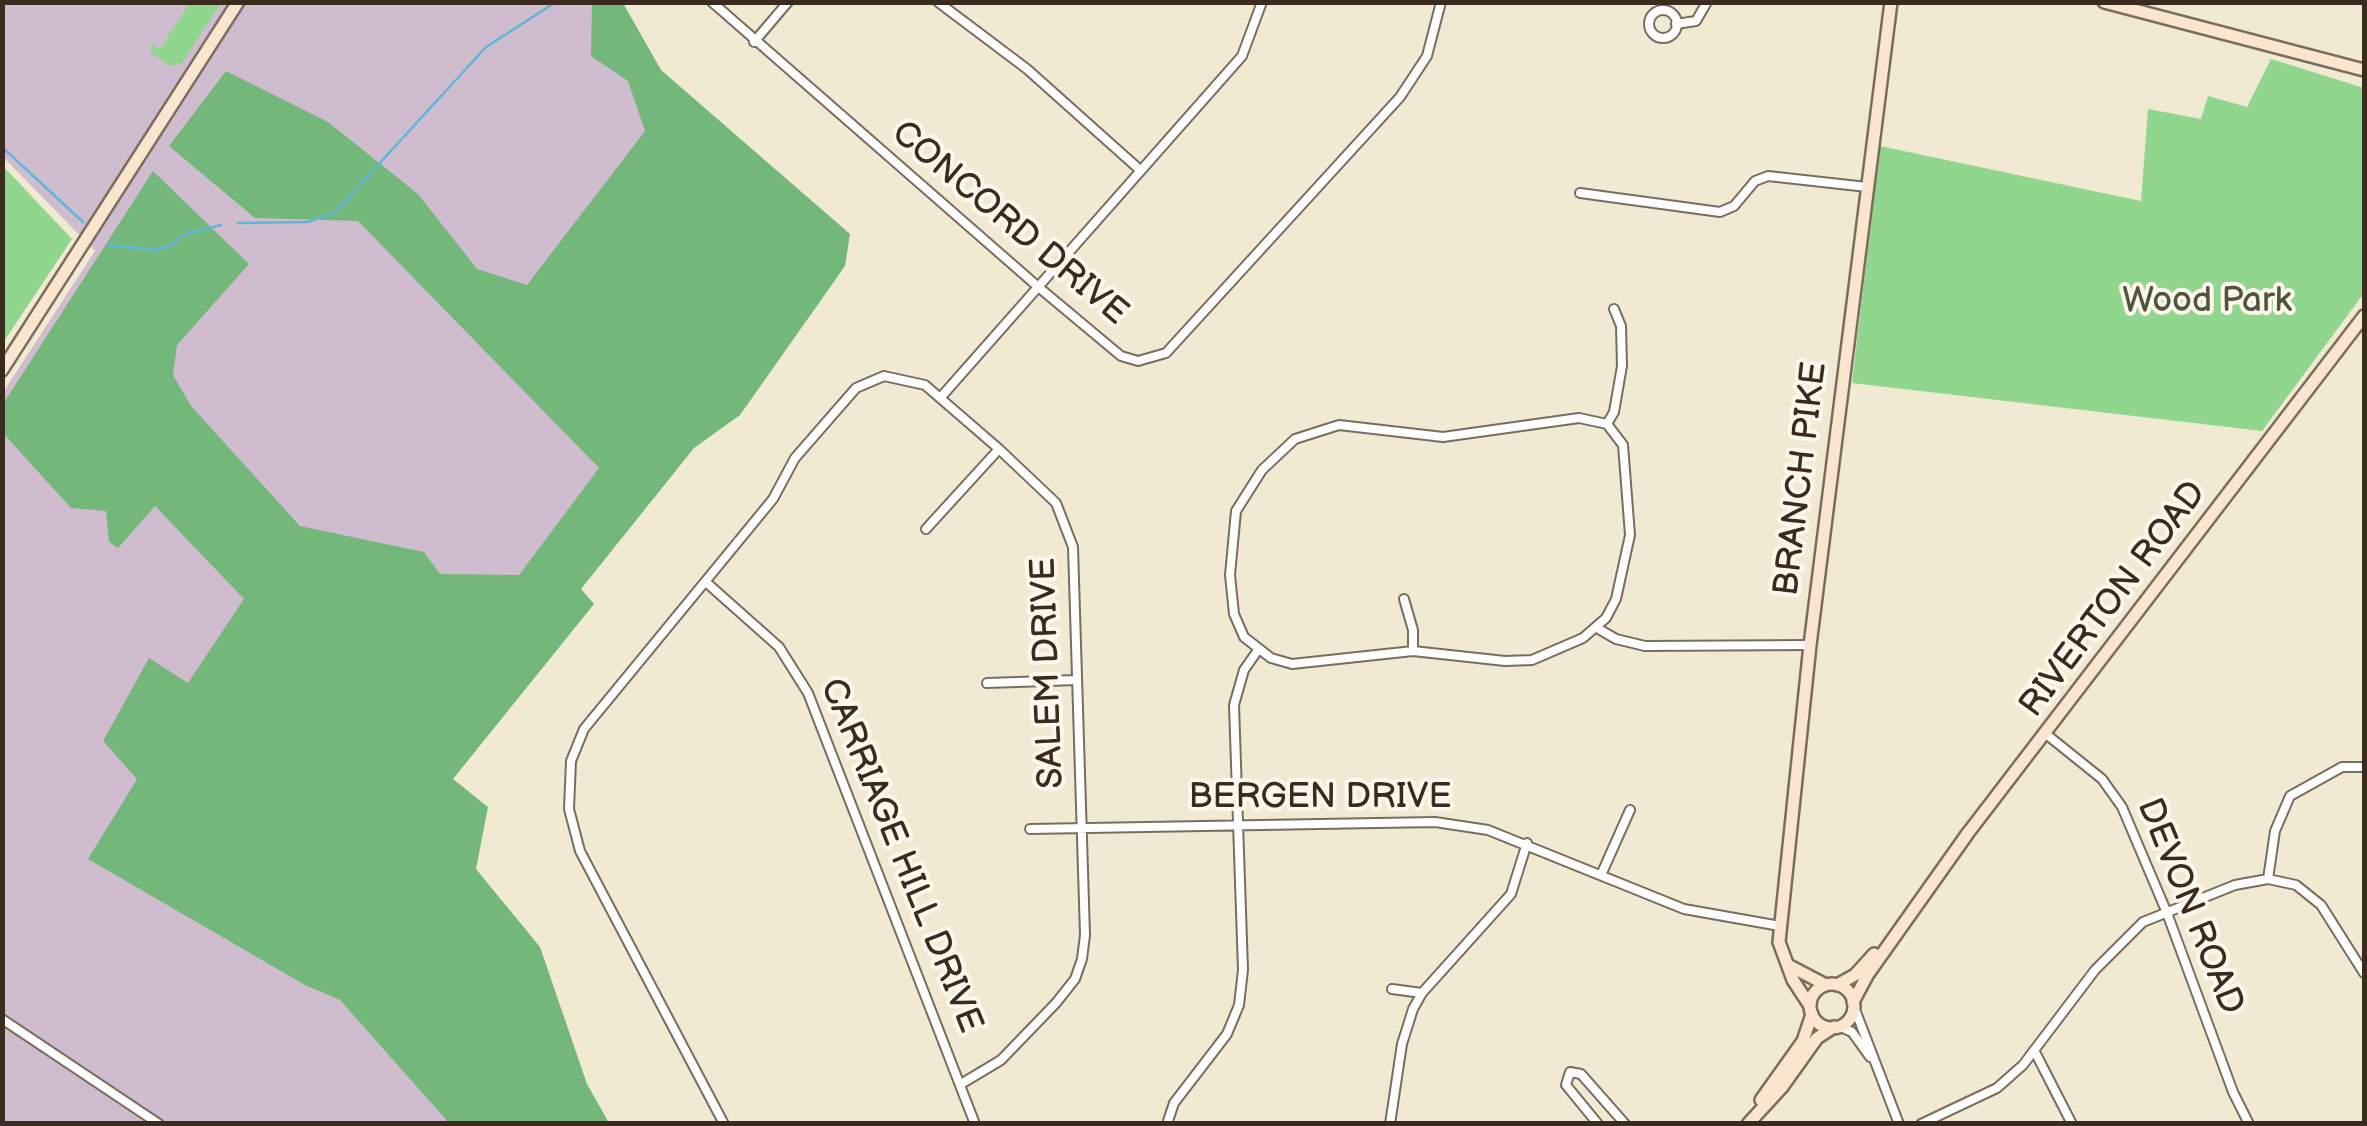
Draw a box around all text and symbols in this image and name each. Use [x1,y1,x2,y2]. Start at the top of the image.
street label: CONCORD DRIVE [882,113,1136,335]
park label: Wood Park [2122,281,2292,323]
street label: BRANCH PIKE [1767,360,1837,598]
street label: RIVERTON ROAD [2012,474,2216,726]
street label: SALEM DRIVE [1024,557,1074,789]
street label: CARRIAGE HILL DRIVE [810,673,990,1039]
street label: BERGEN DRIVE [1189,777,1451,819]
street label: DEVON ROAD [2127,793,2251,1021]

